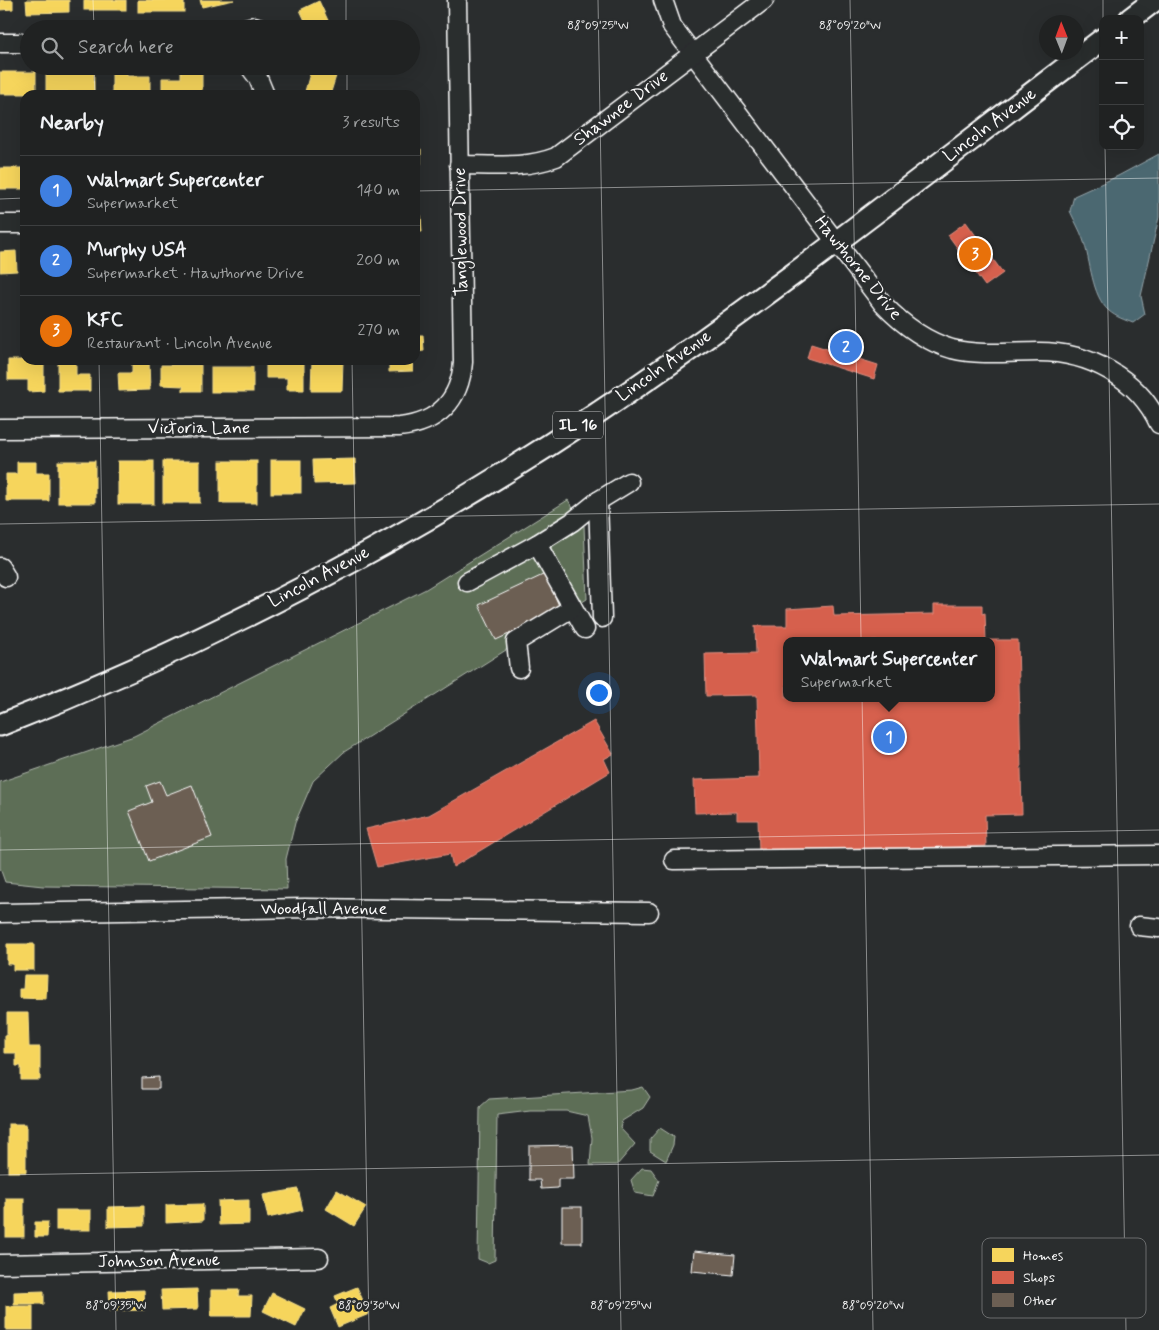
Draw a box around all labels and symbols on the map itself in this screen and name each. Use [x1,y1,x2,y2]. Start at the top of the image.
north arrow [1039,15,1084,60]
text: 88°09'25"W [567,18,629,34]
text: 88°09'20"W [819,18,881,34]
street label: Shawnee Drive [569,64,673,152]
street label: Lincoln Avenue [938,82,1042,168]
street label: Tanglewood Drive [448,167,475,297]
street label: Hawthorne Drive [808,211,908,325]
pin: 3 [959,235,991,273]
street label: Lincoln Avenue [612,324,716,408]
pin: 2 [830,328,862,366]
road number: IL 16 [553,412,603,438]
street label: Victoria Lane [148,416,250,440]
street label: Lincoln Avenue [264,540,374,614]
your location [586,680,612,706]
pin: 1 [873,718,905,756]
street label: Woodfall Avenue [261,897,387,921]
legend [982,1238,1146,1318]
text: Homes [1023,1247,1064,1265]
street label: Johnson Avenue [98,1248,220,1274]
text: Shops [1023,1269,1055,1287]
text: Other [1023,1292,1057,1310]
text: 88°09'35"W [86,1298,147,1314]
text: 88°09'30"W [338,1298,400,1314]
text: 88°09'25"W [590,1298,652,1314]
text: 88°09'20"W [842,1298,904,1314]

